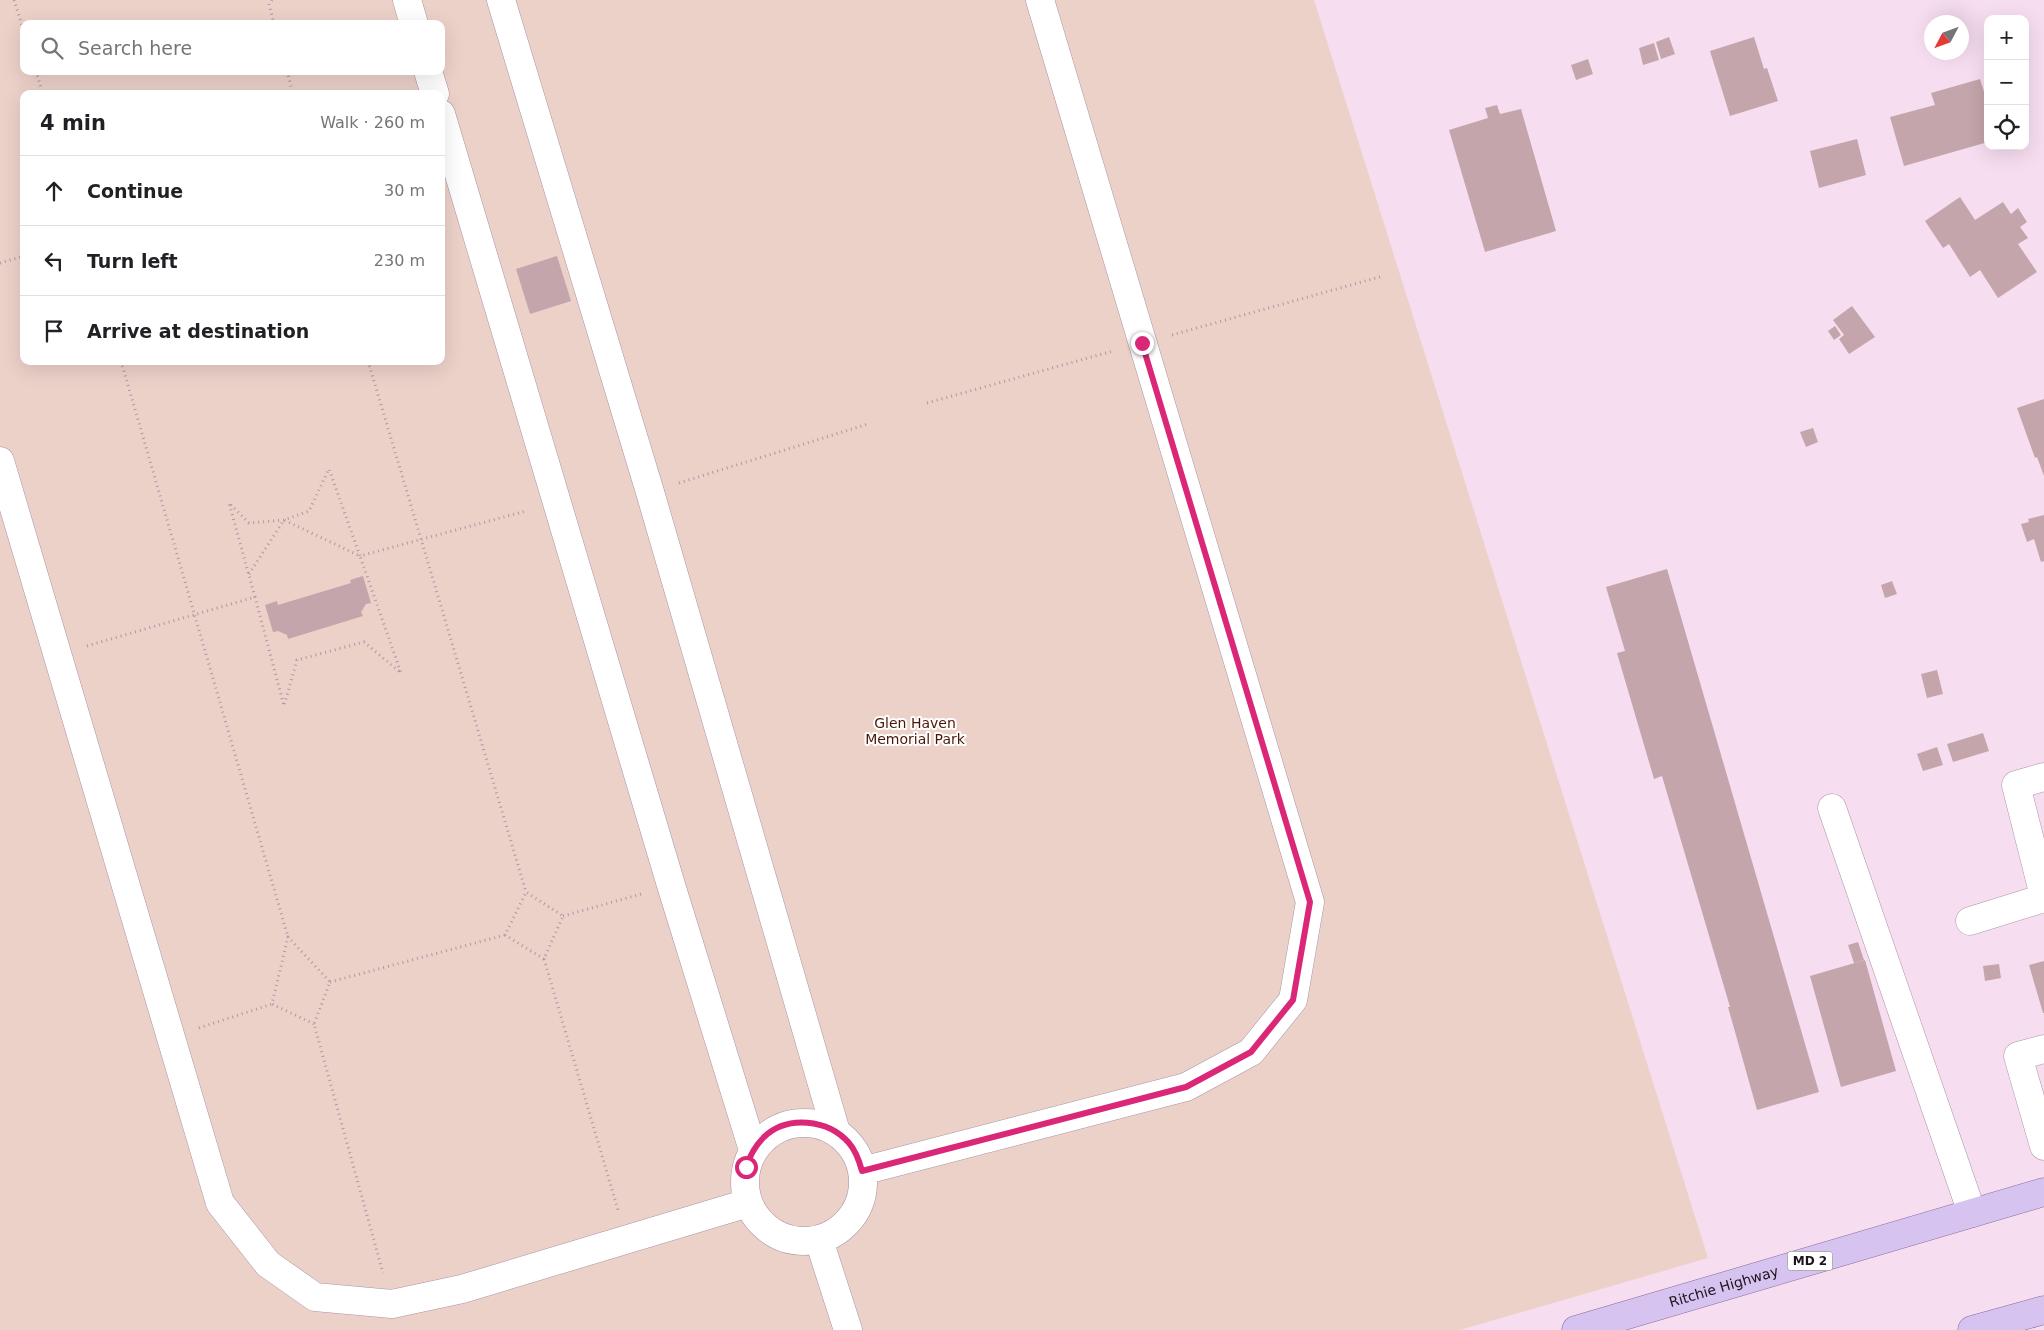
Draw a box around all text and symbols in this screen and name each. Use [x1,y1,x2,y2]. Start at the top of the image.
north arrow [1924,15,1969,60]
map controls [1984,15,2029,150]
button: + [1984,15,2029,60]
search box [20,20,445,75]
icon: search [38,34,66,62]
text: Search here [78,37,192,59]
button: − [1984,60,2029,105]
button: locate [1984,105,2029,150]
text: 4 min [40,111,106,135]
text: Walk · 260 m [320,113,425,132]
icon: ahead [40,177,68,205]
text: Continue [87,180,183,202]
text: 30 m [384,181,425,200]
icon: left [40,247,68,275]
text: Turn left [87,250,178,272]
text: 230 m [374,251,425,270]
icon: arrive [40,317,68,345]
text: Arrive at destination [87,320,309,342]
route end [1131,332,1154,355]
park label: Glen Haven Memorial Park [865,715,966,747]
route start [735,1156,758,1179]
road number: MD 2 [1788,1252,1832,1270]
street label: Ritchie Highway [1667,1263,1780,1310]

